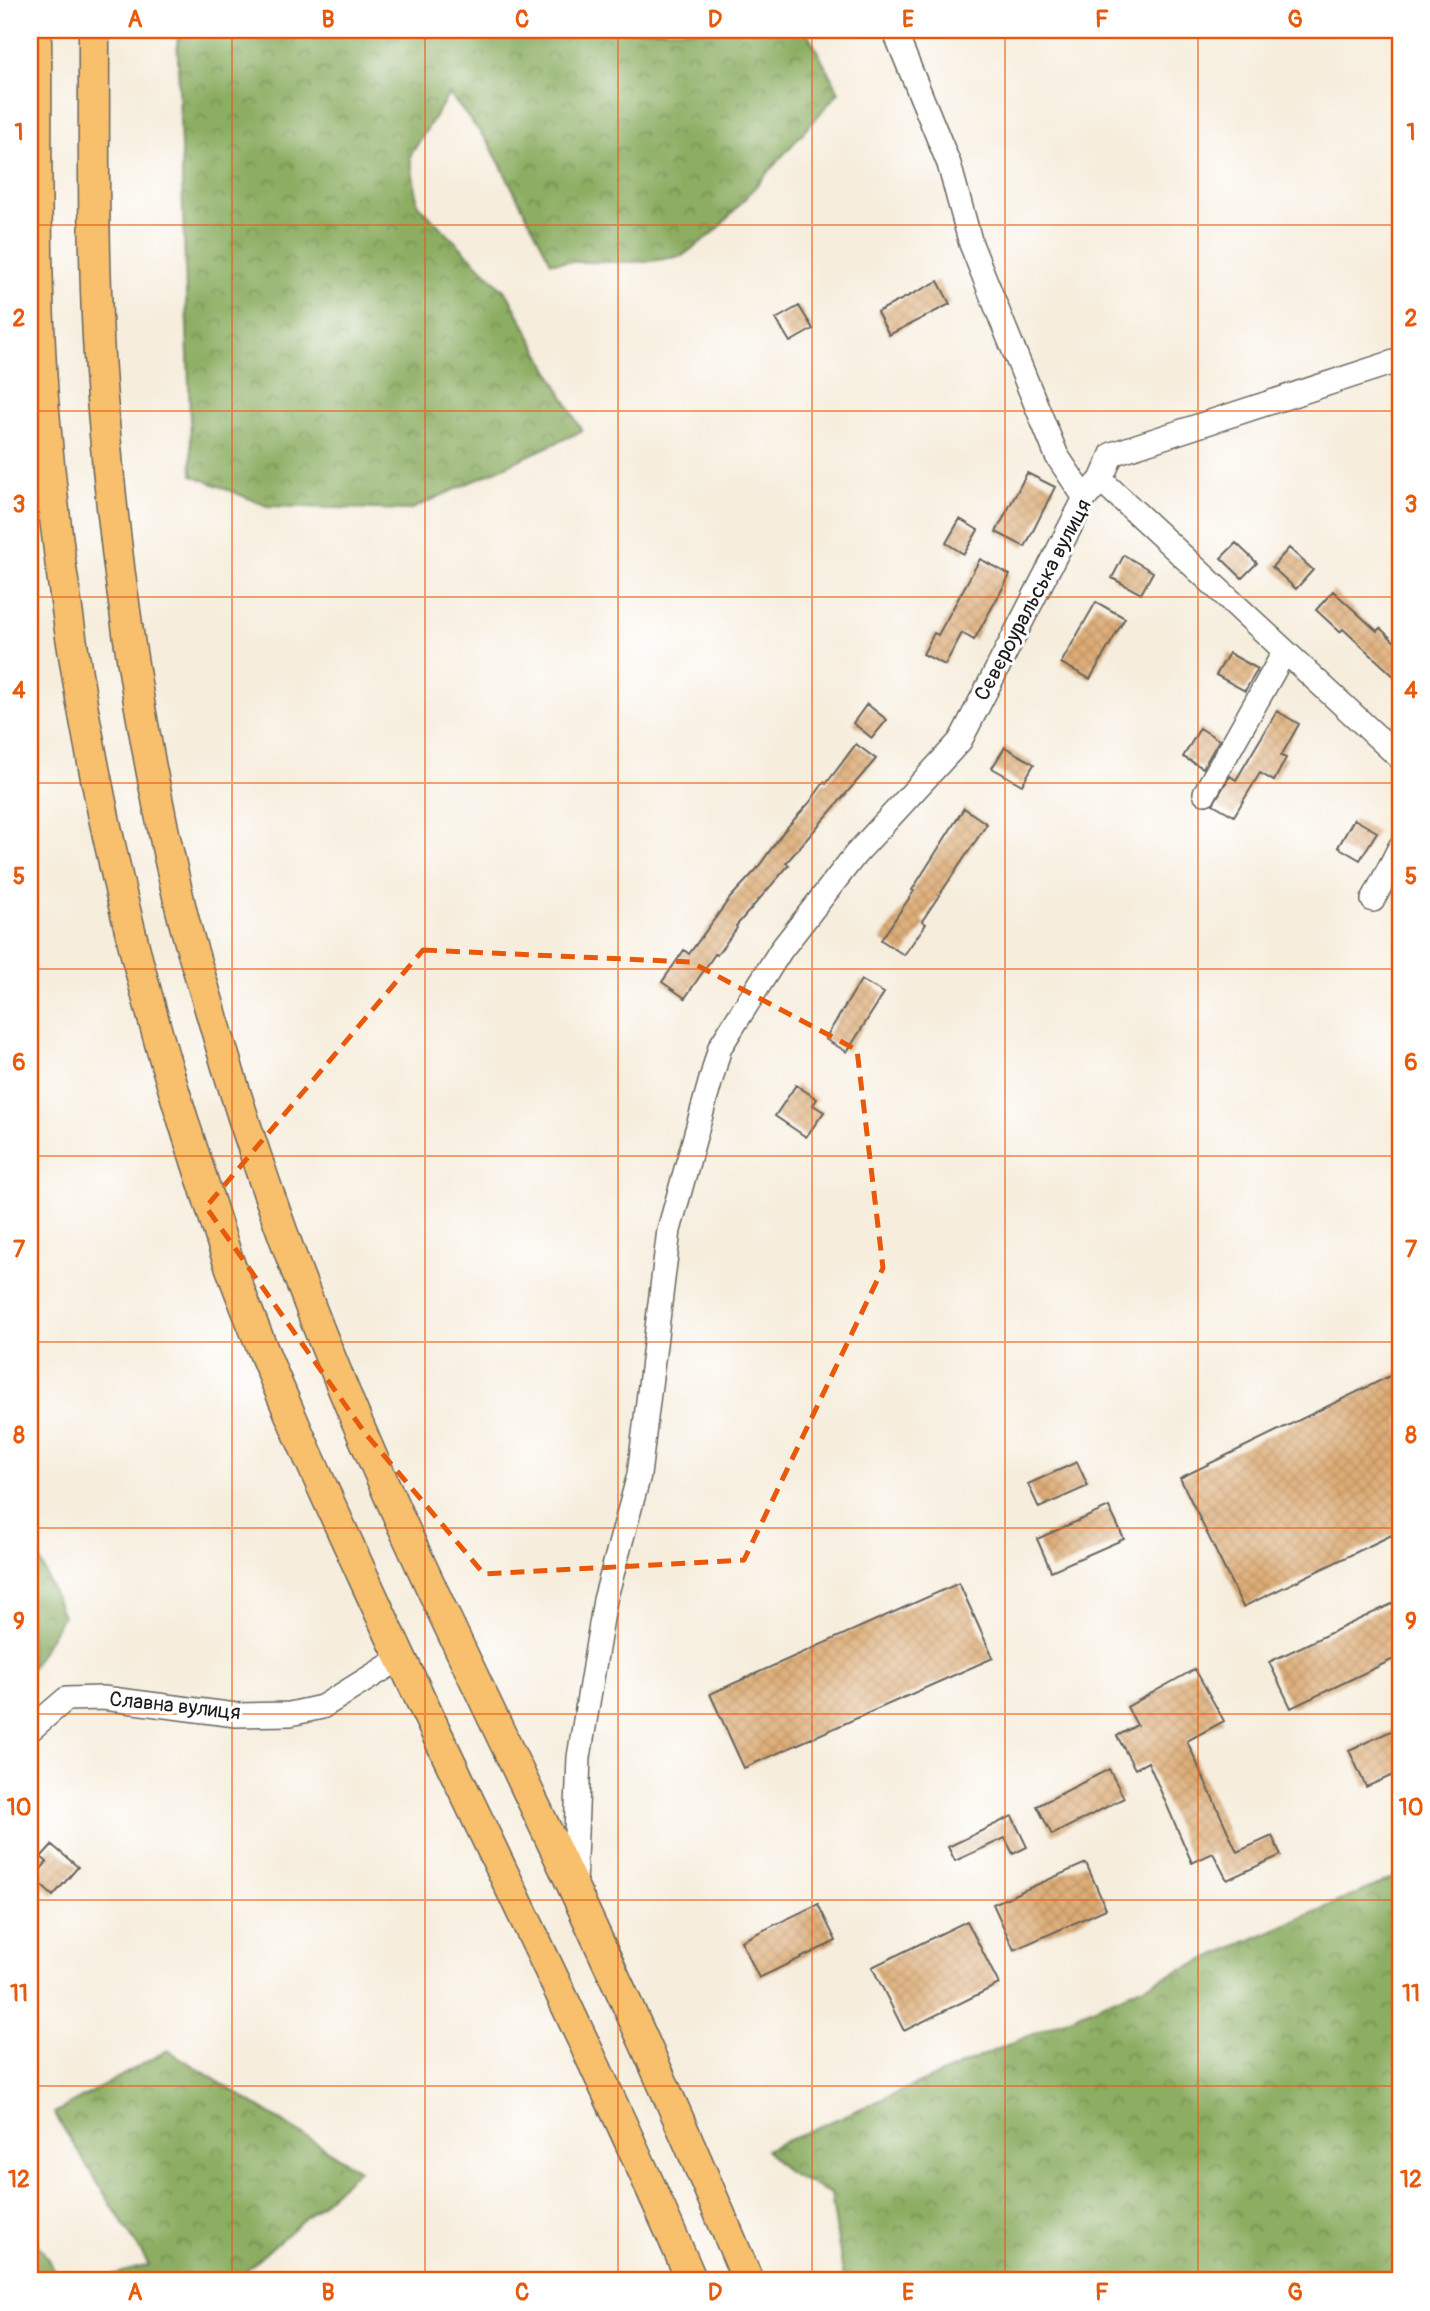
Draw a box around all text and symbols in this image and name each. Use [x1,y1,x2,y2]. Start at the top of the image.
text: A [128,5,143,34]
text: B [321,5,335,34]
text: C [515,5,529,34]
text: D [708,5,722,34]
text: E [902,5,914,34]
text: F [1095,5,1109,34]
text: G [1287,5,1303,34]
text: 1 [15,118,24,147]
text: 1 [1407,118,1416,147]
text: 2 [13,304,26,333]
text: 2 [1405,304,1418,333]
text: 3 [13,490,25,519]
text: 3 [1405,490,1417,519]
street label: Сєвєроуральська вулиця [968,495,1098,705]
text: 4 [12,676,26,705]
text: 4 [1404,676,1418,705]
text: 5 [13,862,25,891]
text: 5 [1405,862,1417,891]
text: 6 [12,1048,26,1077]
text: 6 [1404,1048,1418,1077]
text: 7 [13,1235,26,1264]
text: 7 [1405,1235,1418,1264]
text: 8 [13,1421,25,1450]
text: 8 [1405,1421,1417,1450]
text: 9 [13,1607,25,1636]
text: 9 [1405,1607,1417,1636]
street label: Славна вулиця [108,1686,242,1726]
text: 10 [7,1793,31,1822]
text: 10 [1399,1793,1423,1822]
text: 11 [10,1979,28,2008]
text: 11 [1402,1979,1420,2008]
text: 12 [8,2165,30,2194]
text: 12 [1400,2165,1422,2194]
text: A [128,2278,143,2307]
text: B [321,2278,335,2307]
text: C [515,2278,529,2307]
text: D [708,2278,722,2307]
text: E [902,2278,914,2307]
text: F [1095,2278,1109,2307]
text: G [1287,2278,1303,2307]

